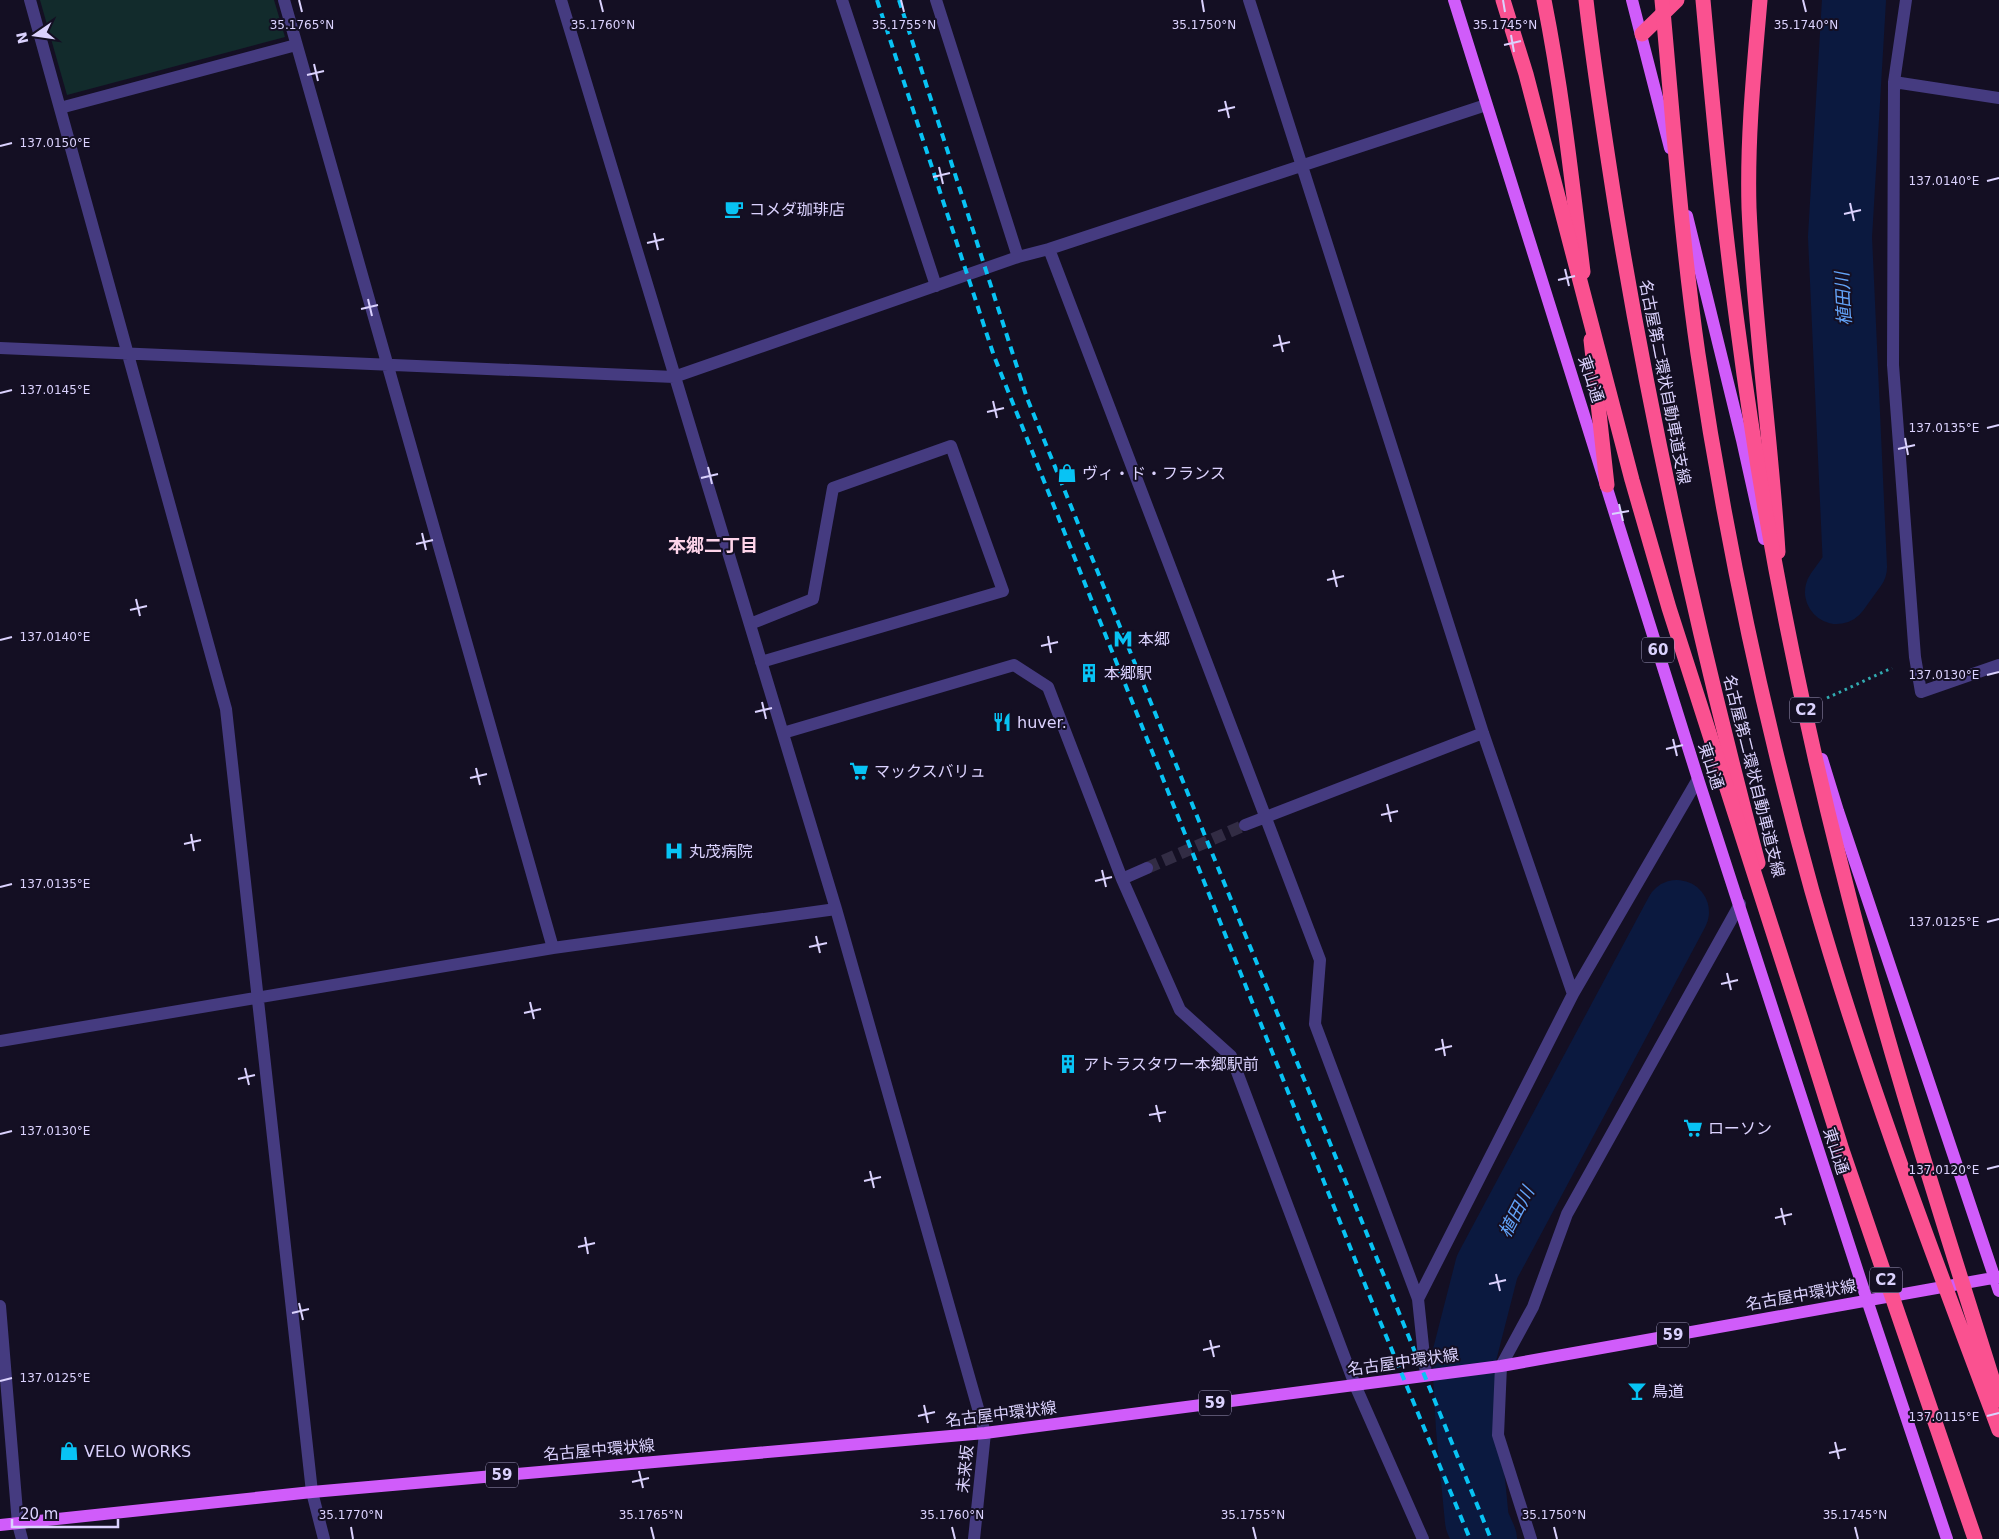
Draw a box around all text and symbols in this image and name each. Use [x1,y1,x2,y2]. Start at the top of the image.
north arrow [10,10,60,60]
text: 35.1765°N [270,18,334,32]
text: 35.1760°N [571,18,635,32]
text: 35.1755°N [872,18,936,32]
text: 35.1750°N [1172,18,1236,32]
text: 35.1745°N [1473,18,1537,32]
text: 35.1740°N [1774,18,1838,32]
text: N [13,30,31,45]
text: 137.0150°E [20,136,90,150]
text: 137.0140°E [1909,174,1979,188]
cafe icon: コメダ珈琲店 [723,198,745,220]
place label: コメダ珈琲店 [749,200,845,219]
water label: 植田川 [1831,269,1855,327]
street label: 名古屋第二環状自動車道支線 [1636,278,1694,486]
street label: 東山通 [1575,353,1607,405]
text: 137.0145°E [20,383,90,397]
text: 137.0135°E [1909,421,1979,435]
shop icon: ヴィ・ド・フランス [1056,462,1078,484]
place label: ヴィ・ド・フランス [1082,464,1226,483]
district label: 本郷二丁目 [668,535,758,556]
metro station icon: 本郷 [1112,628,1134,650]
text: 137.0140°E [20,630,90,644]
place label: 本郷 [1138,630,1170,649]
road number: 60 [1642,638,1674,662]
building icon: 本郷駅 [1078,662,1100,684]
place label: 本郷駅 [1104,664,1152,683]
text: 137.0130°E [1909,668,1979,682]
street label: 名古屋第二環状自動車道支線 [1720,673,1788,879]
road number: C2 [1790,698,1822,722]
restaurant icon: huver. [991,711,1013,733]
place label: huver. [1017,713,1067,732]
street label: 東山通 [1695,740,1727,792]
supermarket icon: マックスバリュ [848,760,870,782]
place label: マックスバリュ [874,762,986,781]
hospital icon: 丸茂病院 [663,840,685,862]
place label: 丸茂病院 [689,842,753,861]
text: 137.0135°E [20,877,90,891]
text: 137.0125°E [1909,915,1979,929]
building icon: アトラスタワー本郷駅前 [1057,1053,1079,1075]
place label: アトラスタワー本郷駅前 [1083,1055,1259,1074]
supermarket icon: ローソン [1682,1117,1704,1139]
place label: ローソン [1708,1119,1772,1138]
text: 137.0130°E [20,1124,90,1138]
street label: 東山通 [1820,1125,1852,1177]
text: 137.0120°E [1909,1163,1979,1177]
water label: 植田川 [1494,1181,1539,1241]
road number: C2 [1870,1268,1902,1292]
street label: 名古屋中環状線 [1744,1276,1858,1314]
road number: 59 [1657,1322,1689,1348]
street label: 名古屋中環状線 [1346,1345,1460,1379]
text: 137.0125°E [20,1371,90,1385]
bar icon: 鳥道 [1626,1380,1648,1402]
place label: 鳥道 [1652,1382,1684,1401]
road number: 59 [1199,1390,1231,1416]
street label: 名古屋中環状線 [944,1398,1058,1430]
text: 137.0115°E [1909,1410,1979,1424]
street label: 名古屋中環状線 [542,1436,656,1464]
shop icon: VELO WORKS [58,1440,80,1462]
place label: VELO WORKS [84,1442,191,1461]
street label: 未来坂 [953,1444,977,1494]
road number: 59 [486,1462,518,1488]
scale bar [12,1496,119,1528]
text: 20 m [20,1505,58,1523]
text: 35.1770°N [319,1508,383,1522]
text: 35.1765°N [619,1508,683,1522]
text: 35.1760°N [920,1508,984,1522]
text: 35.1755°N [1221,1508,1285,1522]
text: 35.1750°N [1522,1508,1586,1522]
text: 35.1745°N [1823,1508,1887,1522]

